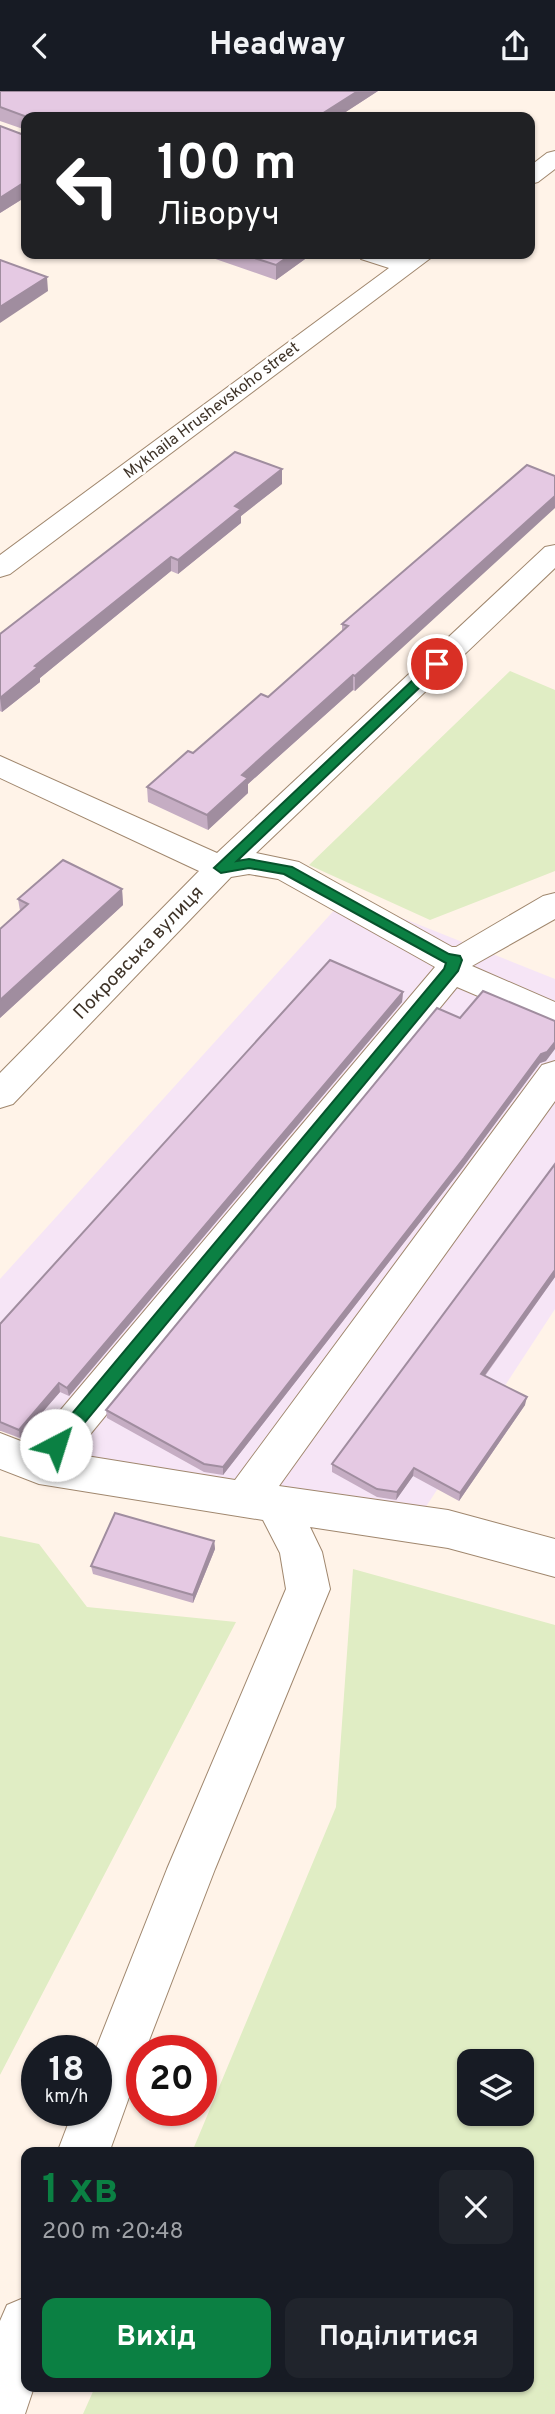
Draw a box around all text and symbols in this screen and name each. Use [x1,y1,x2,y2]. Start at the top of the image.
text: Headway [209,26,346,66]
icon: back [21,27,59,65]
icon: share [496,27,534,65]
text: 100 m [157,135,296,197]
icon: left [42,140,133,231]
text: Ліворуч [157,196,280,236]
street label: Mykhaila Hrushevskoho street [120,338,304,484]
pin [407,634,467,694]
icon: arrive [418,645,456,683]
street label: Покровська вулиця [69,881,209,1025]
position arrow [19,1408,93,1482]
speed limit sign: 20 [126,2035,217,2126]
text: 18 [48,2049,85,2093]
map controls [457,2049,534,2126]
button: layers [457,2049,534,2126]
text: km/h [45,2086,88,2109]
text: 1 хв [42,2165,119,2218]
button: close [439,2170,513,2244]
text: 200 m · 20:48 [42,2218,183,2247]
button: Вихід [42,2298,271,2378]
button: Поділитися [285,2298,513,2378]

